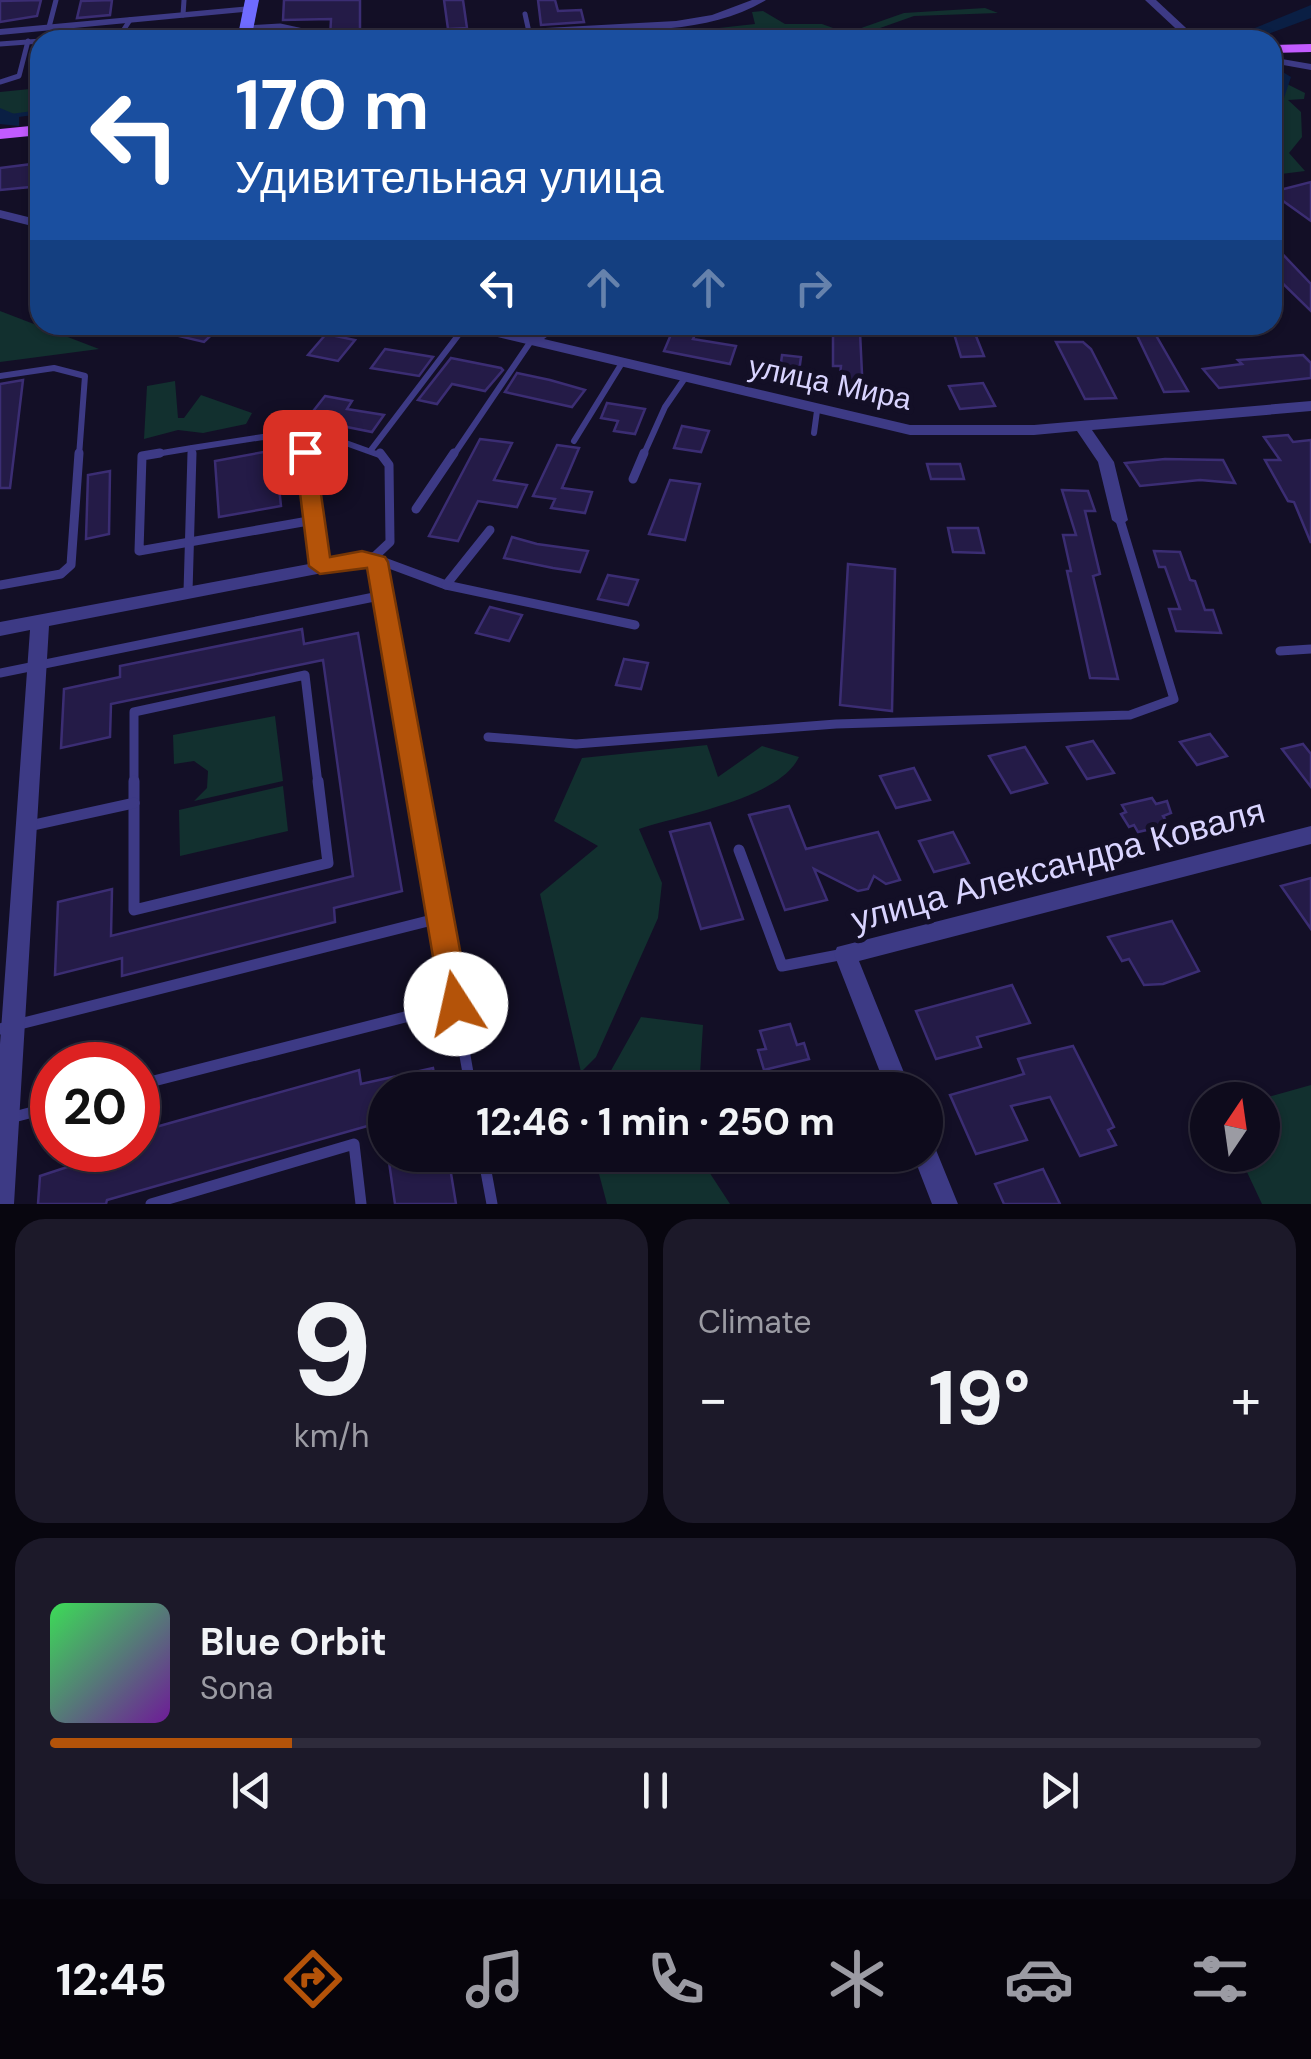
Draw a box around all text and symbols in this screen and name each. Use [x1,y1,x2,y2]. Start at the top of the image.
text: 170 m [235,60,429,151]
icon: left [70,70,200,200]
text: Удивительная улица [235,148,664,207]
icon: left [471,260,526,315]
icon: ahead [576,260,631,315]
icon: ahead [681,260,736,315]
icon: right [786,260,841,315]
street label: улица Мира [745,346,915,419]
pin [263,410,348,495]
icon: arrive [278,425,333,480]
street label: улица Александра Коваля [846,788,1270,942]
position arrow [404,952,508,1056]
speed limit sign: 20 [30,1042,160,1172]
north arrow [1190,1082,1280,1172]
map controls [1190,1082,1280,1172]
text: 12:46 · 1 min · 250 m [476,1097,835,1147]
text: 9 [290,1265,373,1434]
text: Climate [698,1301,812,1343]
text: 19° [928,1350,1031,1447]
text: − [698,1363,728,1435]
text: + [1231,1363,1261,1435]
text: km/h [294,1415,369,1457]
text: Blue Orbit [200,1617,387,1667]
text: Sona [200,1667,273,1709]
icon: previous [224,1763,279,1818]
icon: pause [628,1763,683,1818]
icon: next [1032,1763,1087,1818]
icon: directions [278,1944,348,2014]
icon: music [460,1944,530,2014]
icon: phone [641,1944,711,2014]
icon: climate [822,1944,892,2014]
icon: car [1004,1944,1074,2014]
icon: filters [1185,1944,1255,2014]
text: 12:45 [56,1950,167,2009]

